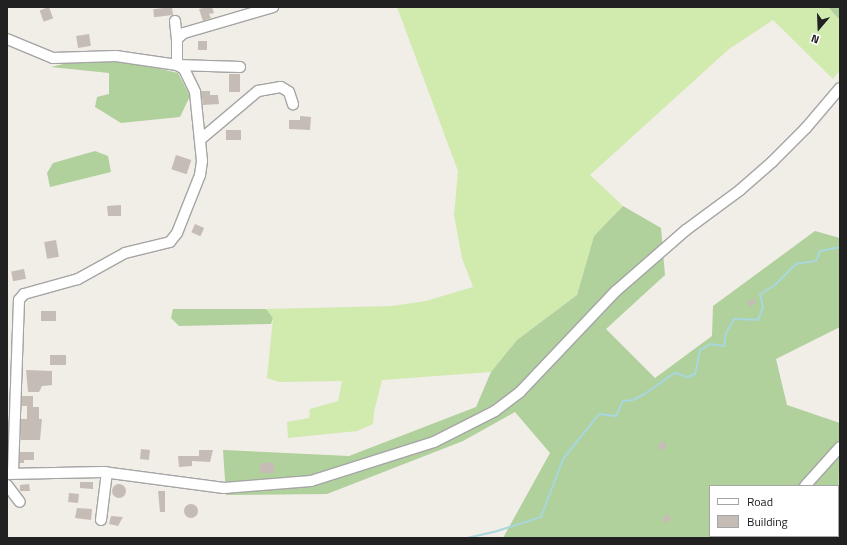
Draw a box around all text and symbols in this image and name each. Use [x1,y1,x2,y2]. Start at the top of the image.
north arrow [799,8,839,48]
text: N [809,31,821,48]
legend [709,485,839,537]
text: Road [747,492,773,511]
text: Building [747,512,788,531]

